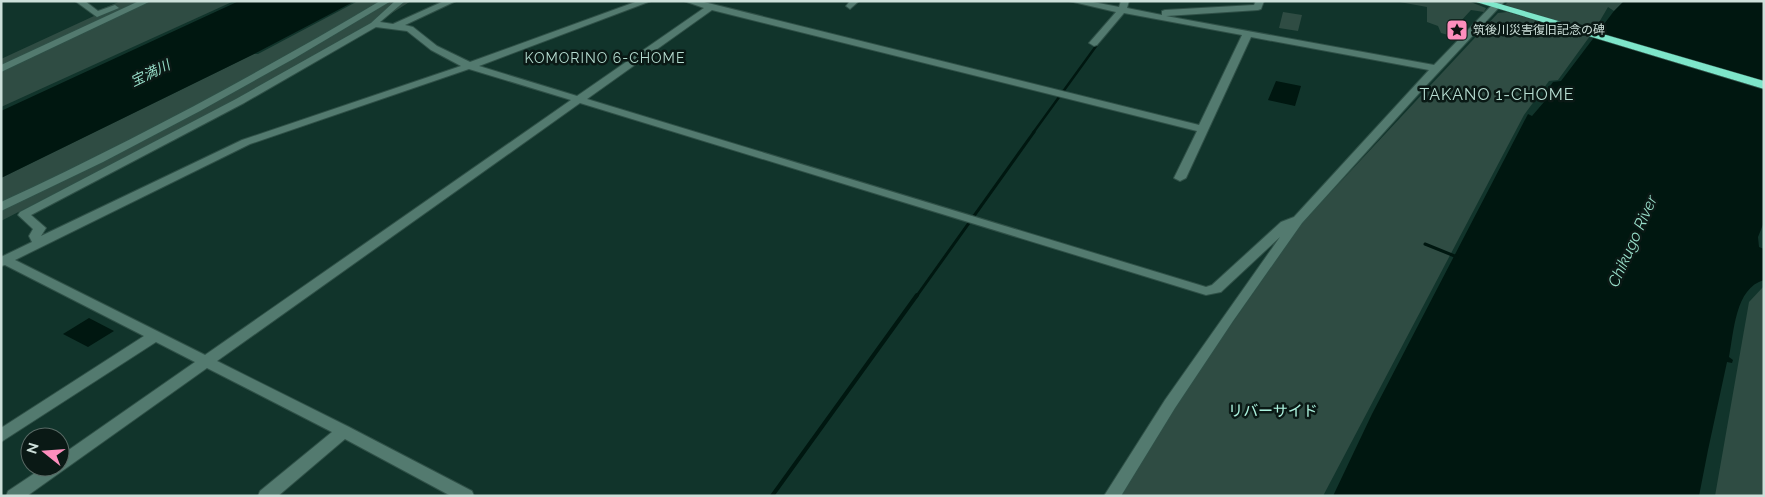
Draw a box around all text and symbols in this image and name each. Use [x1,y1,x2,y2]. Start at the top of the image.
place icon: 筑後川災害復旧記念の碑 [1445,18,1469,42]
place label: 筑後川災害復旧記念の碑 [1473,23,1605,37]
district label: KOMORINO 6-CHOME [525,50,685,66]
water label: 宝満川 [128,56,174,89]
district label: TAKANO 1-CHOME [1419,85,1575,104]
water label: Chikugo River [1604,192,1661,290]
park label: リバーサイド [1228,402,1318,420]
north arrow [20,427,70,477]
text: N [23,441,42,456]

